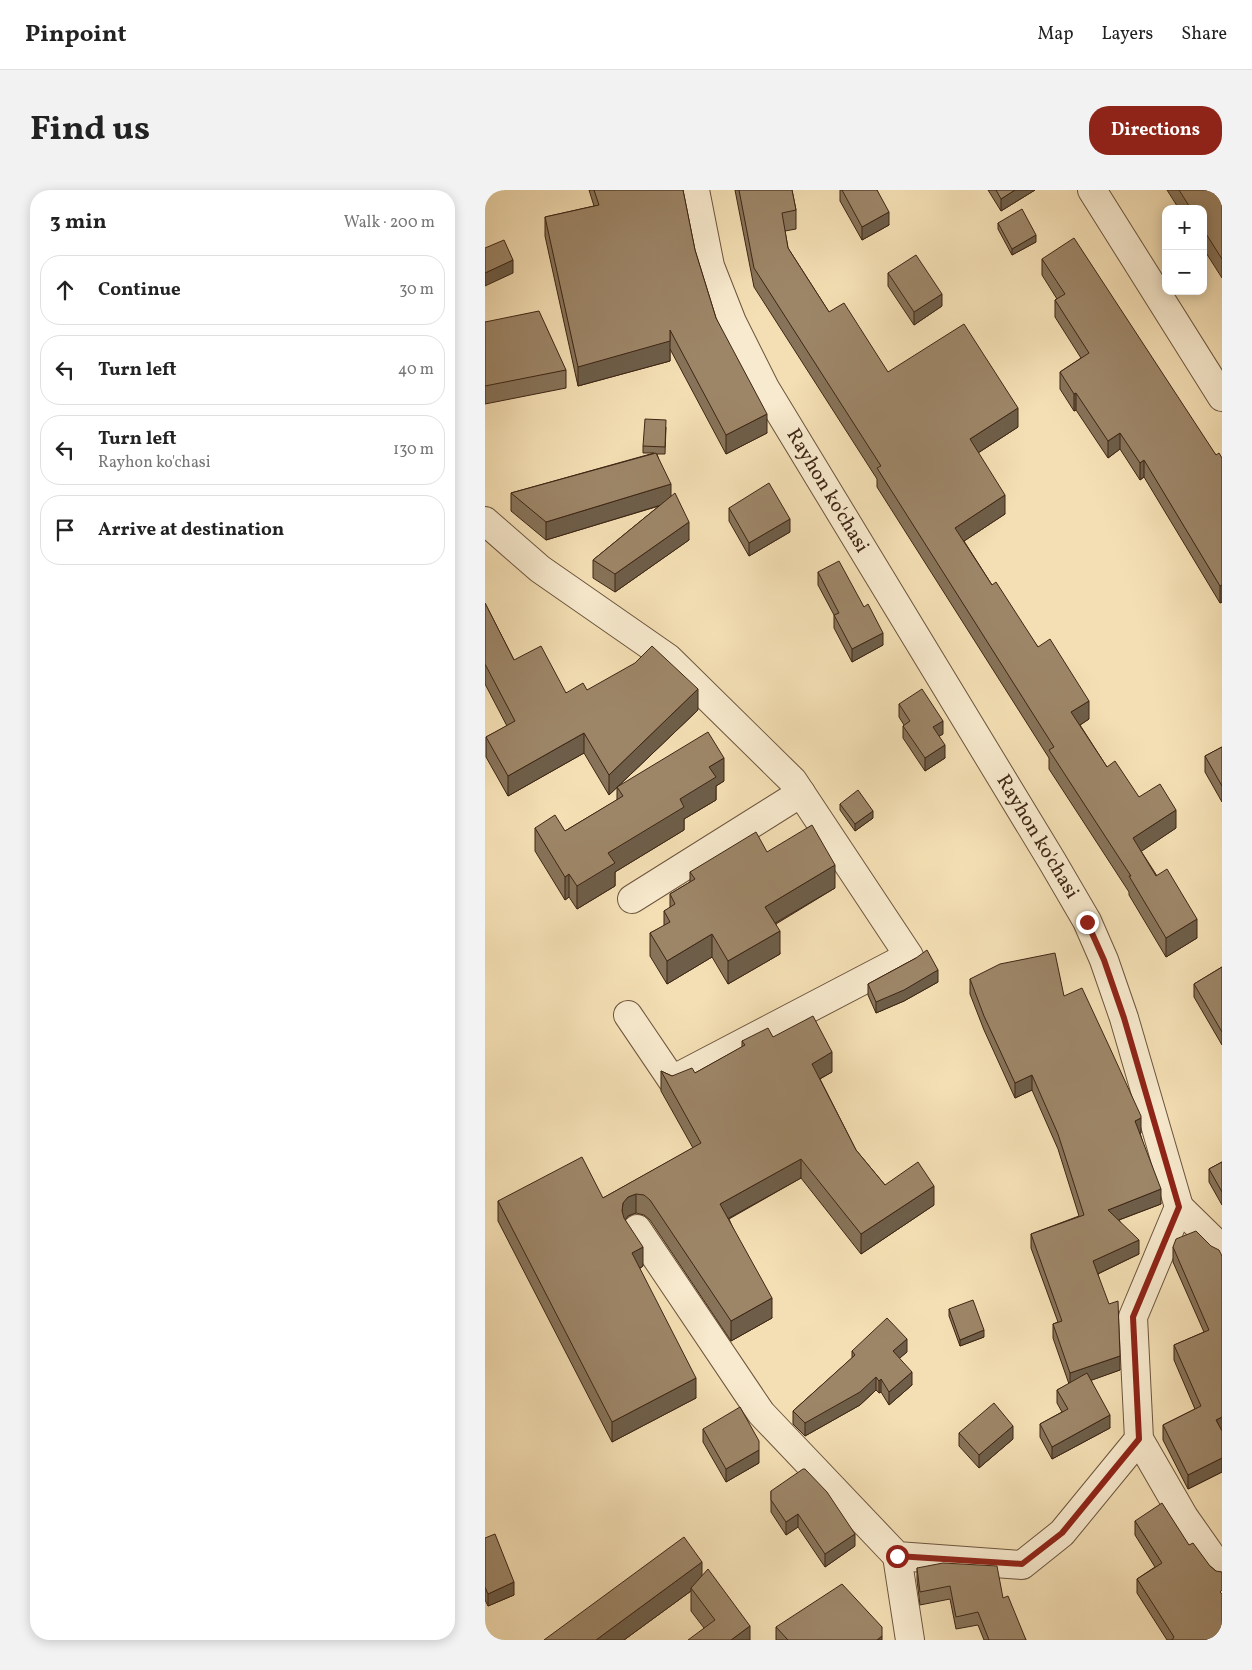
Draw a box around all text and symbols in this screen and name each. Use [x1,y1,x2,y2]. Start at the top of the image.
text: Pinpoint [25,18,127,52]
text: Map [1037,22,1073,47]
text: Layers [1101,22,1153,47]
text: Share [1181,22,1227,47]
text: Find us [30,106,150,154]
button: Directions [1089,106,1222,155]
map controls [1162,205,1207,295]
button: + [1162,205,1207,250]
text: 3 min [50,208,106,237]
text: Walk · 200 m [344,212,435,234]
button: − [1162,250,1207,295]
icon: ahead [51,276,79,304]
text: Continue [98,277,181,303]
text: 30 m [399,279,434,301]
icon: left [51,356,79,384]
text: Turn left [98,357,177,383]
text: 40 m [398,359,434,381]
street label: Rayhon ko'chasi [779,423,875,559]
text: Turn left [98,426,177,452]
icon: left [51,436,79,464]
text: 130 m [393,439,434,461]
text: Rayhon ko'chasi [98,452,211,474]
icon: arrive [51,516,79,544]
text: Arrive at destination [98,517,284,543]
street label: Rayhon ko'chasi [989,769,1085,905]
route end [1076,911,1099,934]
route start [886,1545,909,1568]

